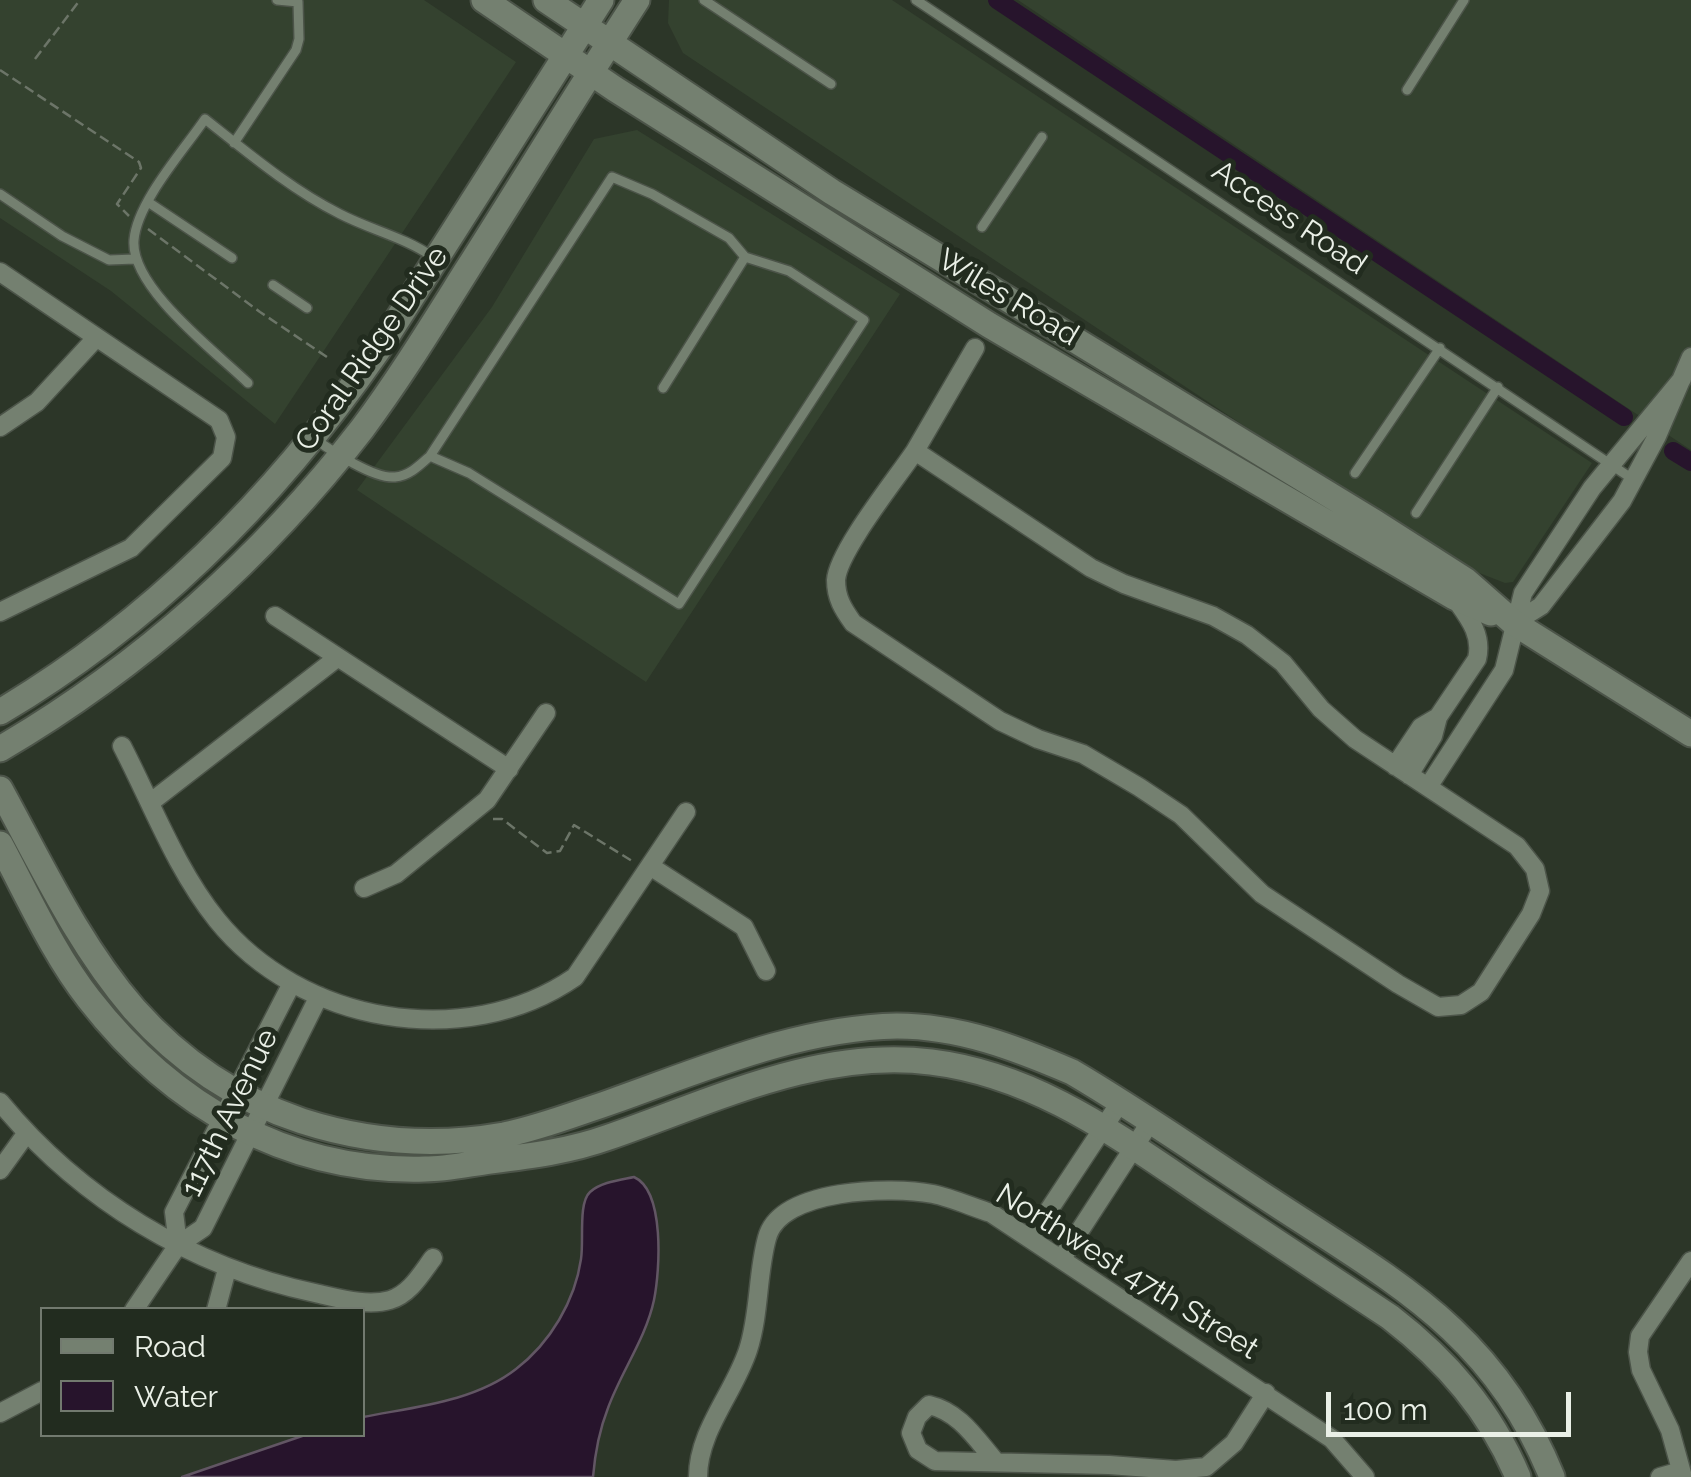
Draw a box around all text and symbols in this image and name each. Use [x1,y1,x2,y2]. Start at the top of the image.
street label: Access Road [1205,153,1373,283]
street label: Coral Ridge Drive [288,240,456,458]
street label: Wiles Road [931,242,1085,354]
street label: 117th Avenue [174,1023,286,1203]
street label: Northwest 47th Street [989,1177,1265,1367]
legend [40,1307,365,1437]
text: Road [134,1329,206,1364]
scale bar [1331,1372,1576,1434]
text: Water [134,1379,218,1414]
text: 100 m [1343,1392,1428,1427]

